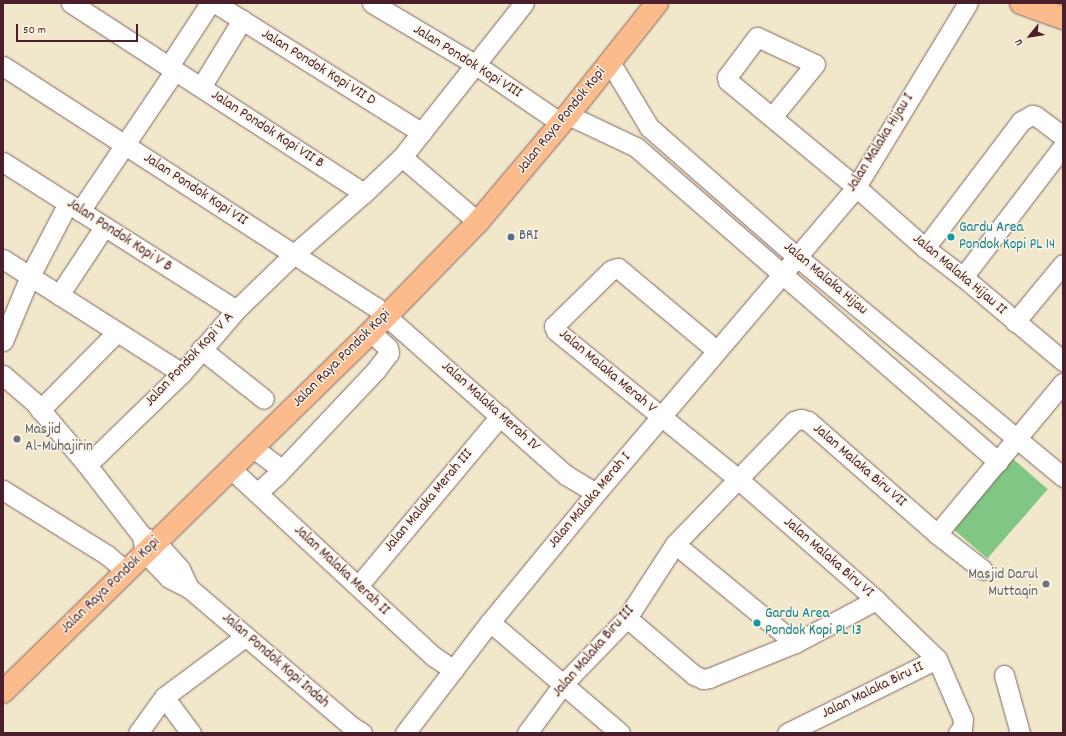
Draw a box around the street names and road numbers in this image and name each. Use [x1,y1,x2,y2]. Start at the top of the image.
street label: Jalan Pondok Kopi VIII [409,21,525,103]
street label: Jalan Pondok Kopi VII D [257,26,379,110]
street label: Jalan Raya Pondok Kopi [514,64,610,178]
street label: Jalan Pondok Kopi VII B [207,87,327,173]
street label: Jalan Malaka Hijau I [844,91,918,195]
street label: Jalan Pondok Kopi VII [140,150,250,230]
street label: Jalan Pondok Kopi V B [63,195,175,277]
street label: Jalan Malaka Hijau II [908,230,1010,320]
street label: Jalan Malaka Hijau [779,239,871,319]
street label: Jalan Raya Pondok Kopi [289,306,395,412]
street label: Jalan Pondok Kopi V A [142,309,238,411]
street label: Jalan Malaka Merah V [554,326,660,418]
street label: Jalan Malaka Merah IV [437,358,543,456]
street label: Jalan Malaka Biru VII [808,420,910,512]
street label: Jalan Malaka Merah III [381,446,477,556]
street label: Jalan Malaka Merah I [545,449,635,553]
street label: Jalan Malaka Biru VI [779,514,877,602]
street label: Jalan Malaka Merah II [289,522,393,620]
street label: Jalan Raya Pondok Kopi [58,534,164,638]
street label: Jalan Malaka Biru III [549,602,639,702]
street label: Jalan Pondok Kopi Indah [218,609,332,713]
street label: Jalan Malaka Biru II [819,659,927,723]

